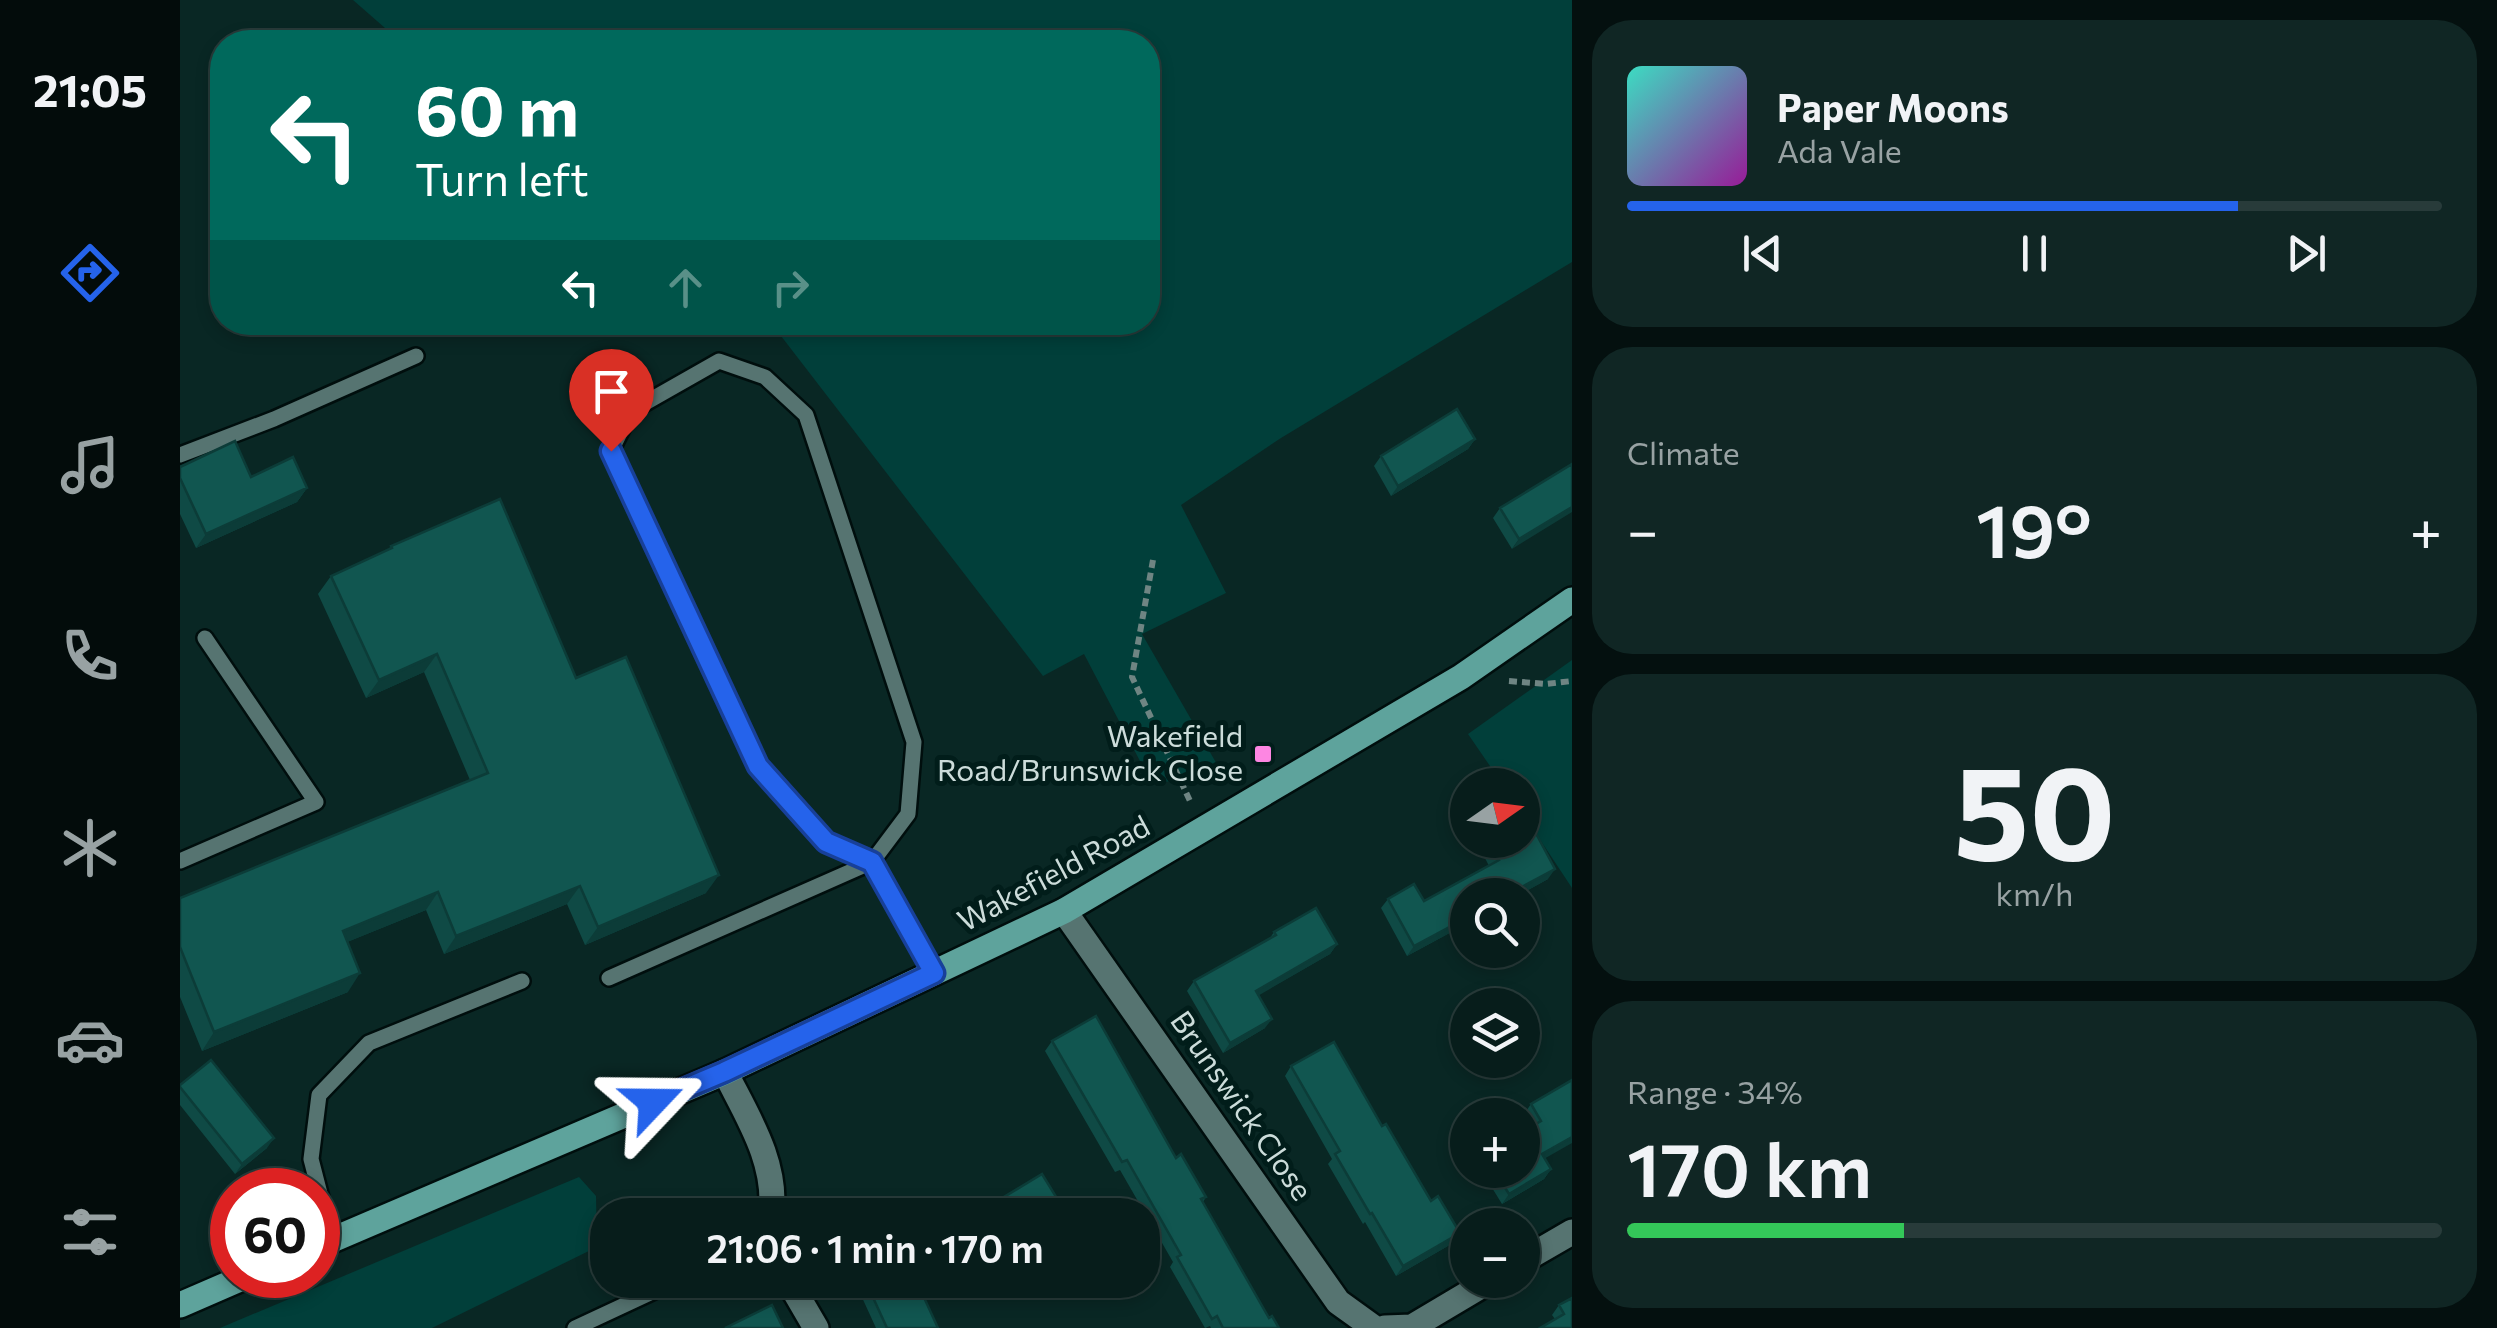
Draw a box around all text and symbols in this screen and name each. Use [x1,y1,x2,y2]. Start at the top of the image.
text: 21:05 [33,61,147,116]
text: 60 m [415,65,579,150]
icon: left [250,70,380,200]
text: Paper Moons [1777,83,2009,130]
text: Ada Vale [1777,130,1902,170]
text: Turn left [415,150,589,205]
icon: previous [1735,226,1790,281]
icon: pause [2007,226,2062,281]
icon: next [2279,226,2334,281]
icon: directions [55,238,125,308]
icon: left [553,260,608,315]
icon: ahead [658,260,713,315]
icon: right [763,260,818,315]
pin [569,349,654,452]
icon: arrive [584,364,639,419]
icon: music [55,430,125,500]
text: Climate [1627,432,1740,472]
text: 19° [1976,482,2092,573]
text: − [1627,495,1658,562]
text: + [2410,495,2442,562]
icon: phone [55,621,125,691]
place label: Wakefield Road/Brunswick Close [937,716,1243,787]
text: 50 [1953,728,2116,887]
marker: Wakefield Road/Brunswick Close [1252,743,1274,765]
north arrow [1450,768,1540,858]
map controls [1450,768,1540,1298]
street label: Wakefield Road [951,806,1155,938]
icon: climate [55,813,125,883]
text: km/h [1996,873,2073,913]
button: search [1450,878,1540,968]
button: layers [1450,988,1540,1078]
street label: Brunswick Close [1164,1003,1322,1206]
icon: car [55,1005,125,1075]
position arrow [601,1050,705,1154]
text: Range · 34% [1627,1071,1803,1111]
button: + [1450,1098,1540,1188]
text: 170 km [1627,1121,1872,1212]
speed limit sign: 60 [210,1168,340,1298]
icon: filters [55,1197,125,1267]
button: − [1450,1208,1540,1298]
text: 21:06 · 1 min · 170 m [706,1224,1044,1271]

